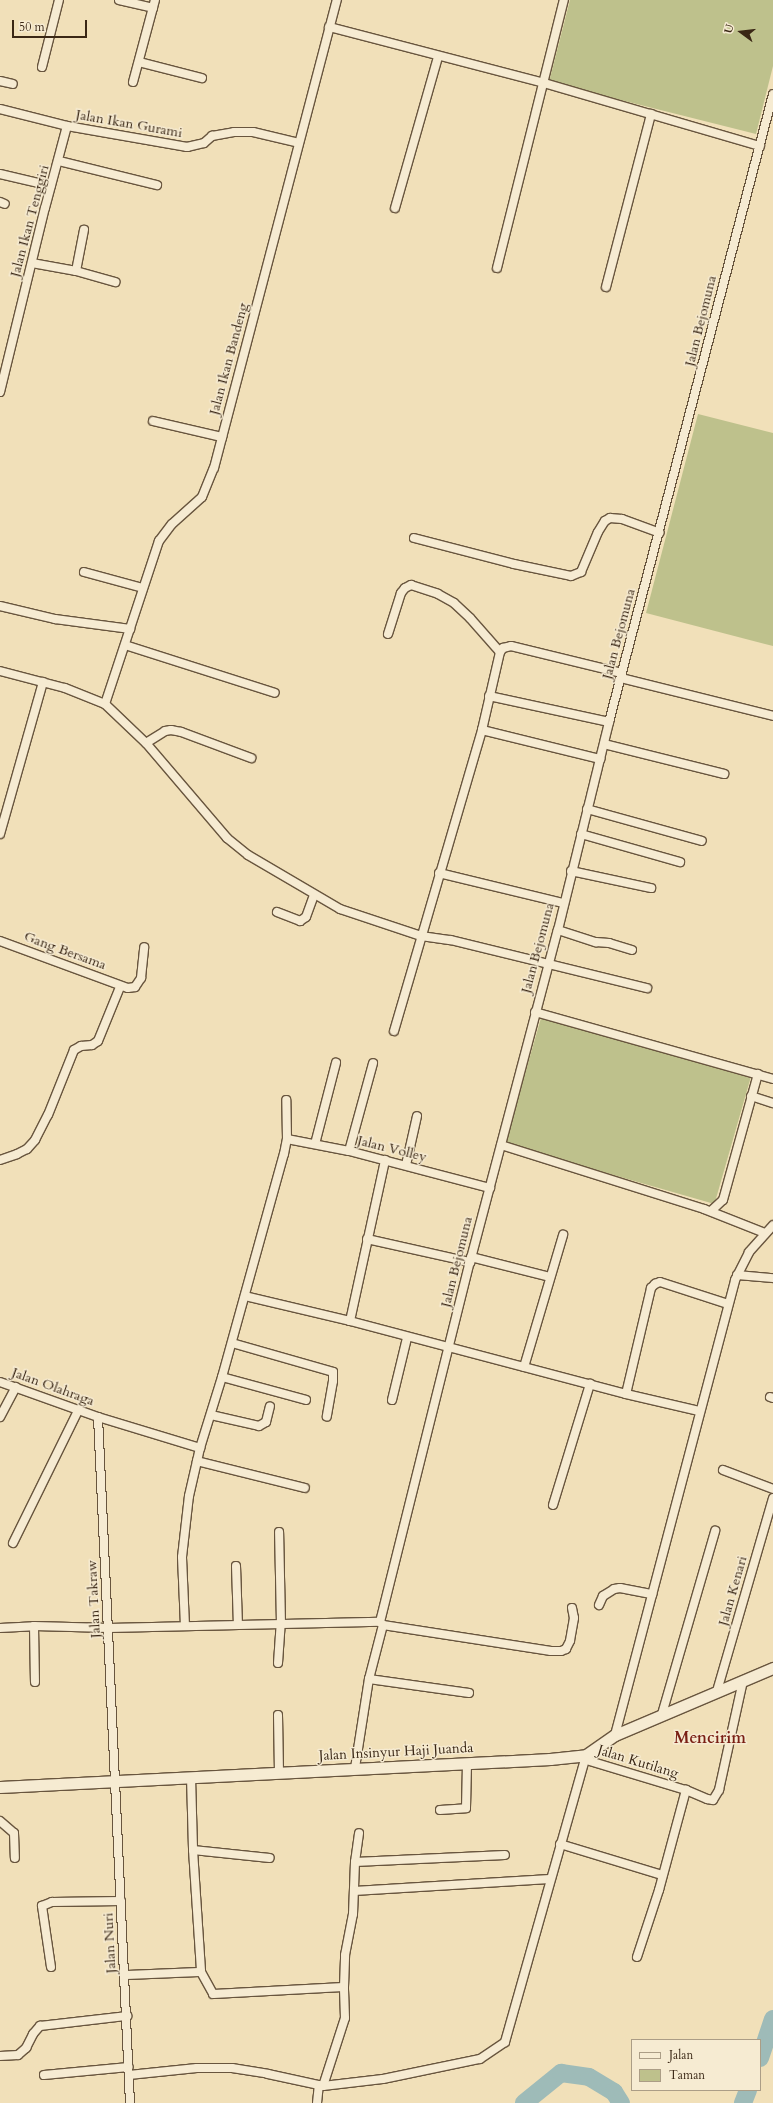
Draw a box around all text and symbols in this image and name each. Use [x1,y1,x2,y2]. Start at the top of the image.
scale bar [14,12,89,38]
north arrow [721,12,761,52]
text: 50 m [19,19,45,35]
text: U [721,22,737,35]
street label: Jalan Ikan Gurami [74,106,184,142]
street label: Jalan Ikan Tenggiri [7,163,53,279]
street label: Jalan Bejomuna [682,274,720,368]
street label: Jalan Ikan Bandeng [206,301,252,417]
street label: Jalan Bejomuna [599,587,639,681]
street label: Jalan Bejomuna [518,901,558,995]
street label: Gang Bersama [22,928,108,974]
street label: Jalan Volley [356,1132,428,1166]
street label: Jalan Bejomuna [438,1215,476,1309]
street label: Jalan Olahraga [9,1364,97,1410]
street label: Jalan Kenari [715,1554,751,1628]
street label: Jalan Takraw [84,1559,104,1639]
district label: Mencirim [674,1728,746,1748]
street label: Jalan Insinyur Haji Juanda [318,1740,474,1764]
street label: Jalan Kutilang [595,1742,681,1782]
street label: Jalan Nuri [100,1912,120,1974]
legend [631,2039,761,2091]
text: Jalan [669,2047,693,2063]
text: Taman [669,2067,705,2083]

